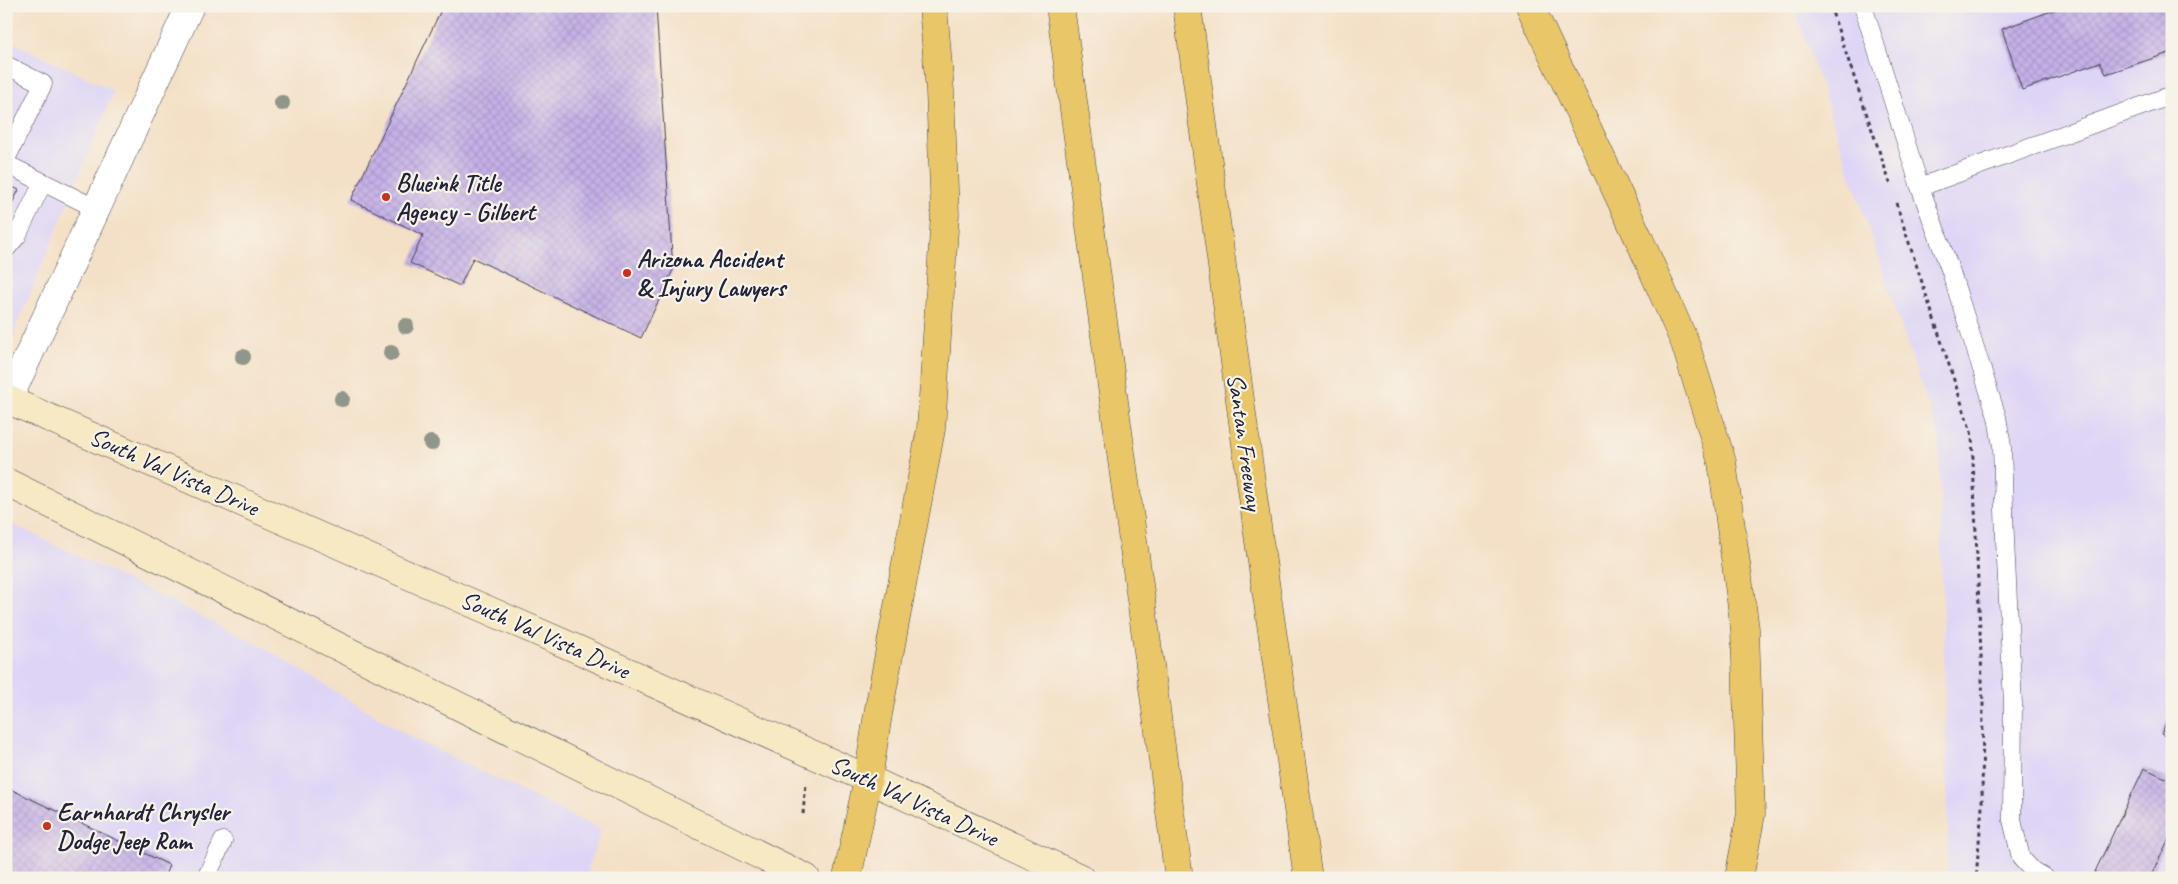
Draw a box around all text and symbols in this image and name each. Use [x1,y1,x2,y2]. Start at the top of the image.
place label: Blueink Title Agency - Gilbert [396,167,537,228]
marker: Blueink Title Agency - Gilbert [380,191,392,203]
place label: Arizona Accident & Injury Lawyers [637,243,787,304]
marker: Arizona Accident & Injury Lawyers [621,267,633,279]
street label: Santan Freeway [1220,372,1271,515]
street label: South Val Vista Drive [84,420,265,524]
street label: South Val Vista Drive [455,583,636,687]
street label: South Val Vista Drive [825,748,1005,855]
place label: Earnhardt Chrysler Dodge Jeep Ram [57,796,232,857]
marker: Earnhardt Chrysler Dodge Jeep Ram [41,820,53,832]

